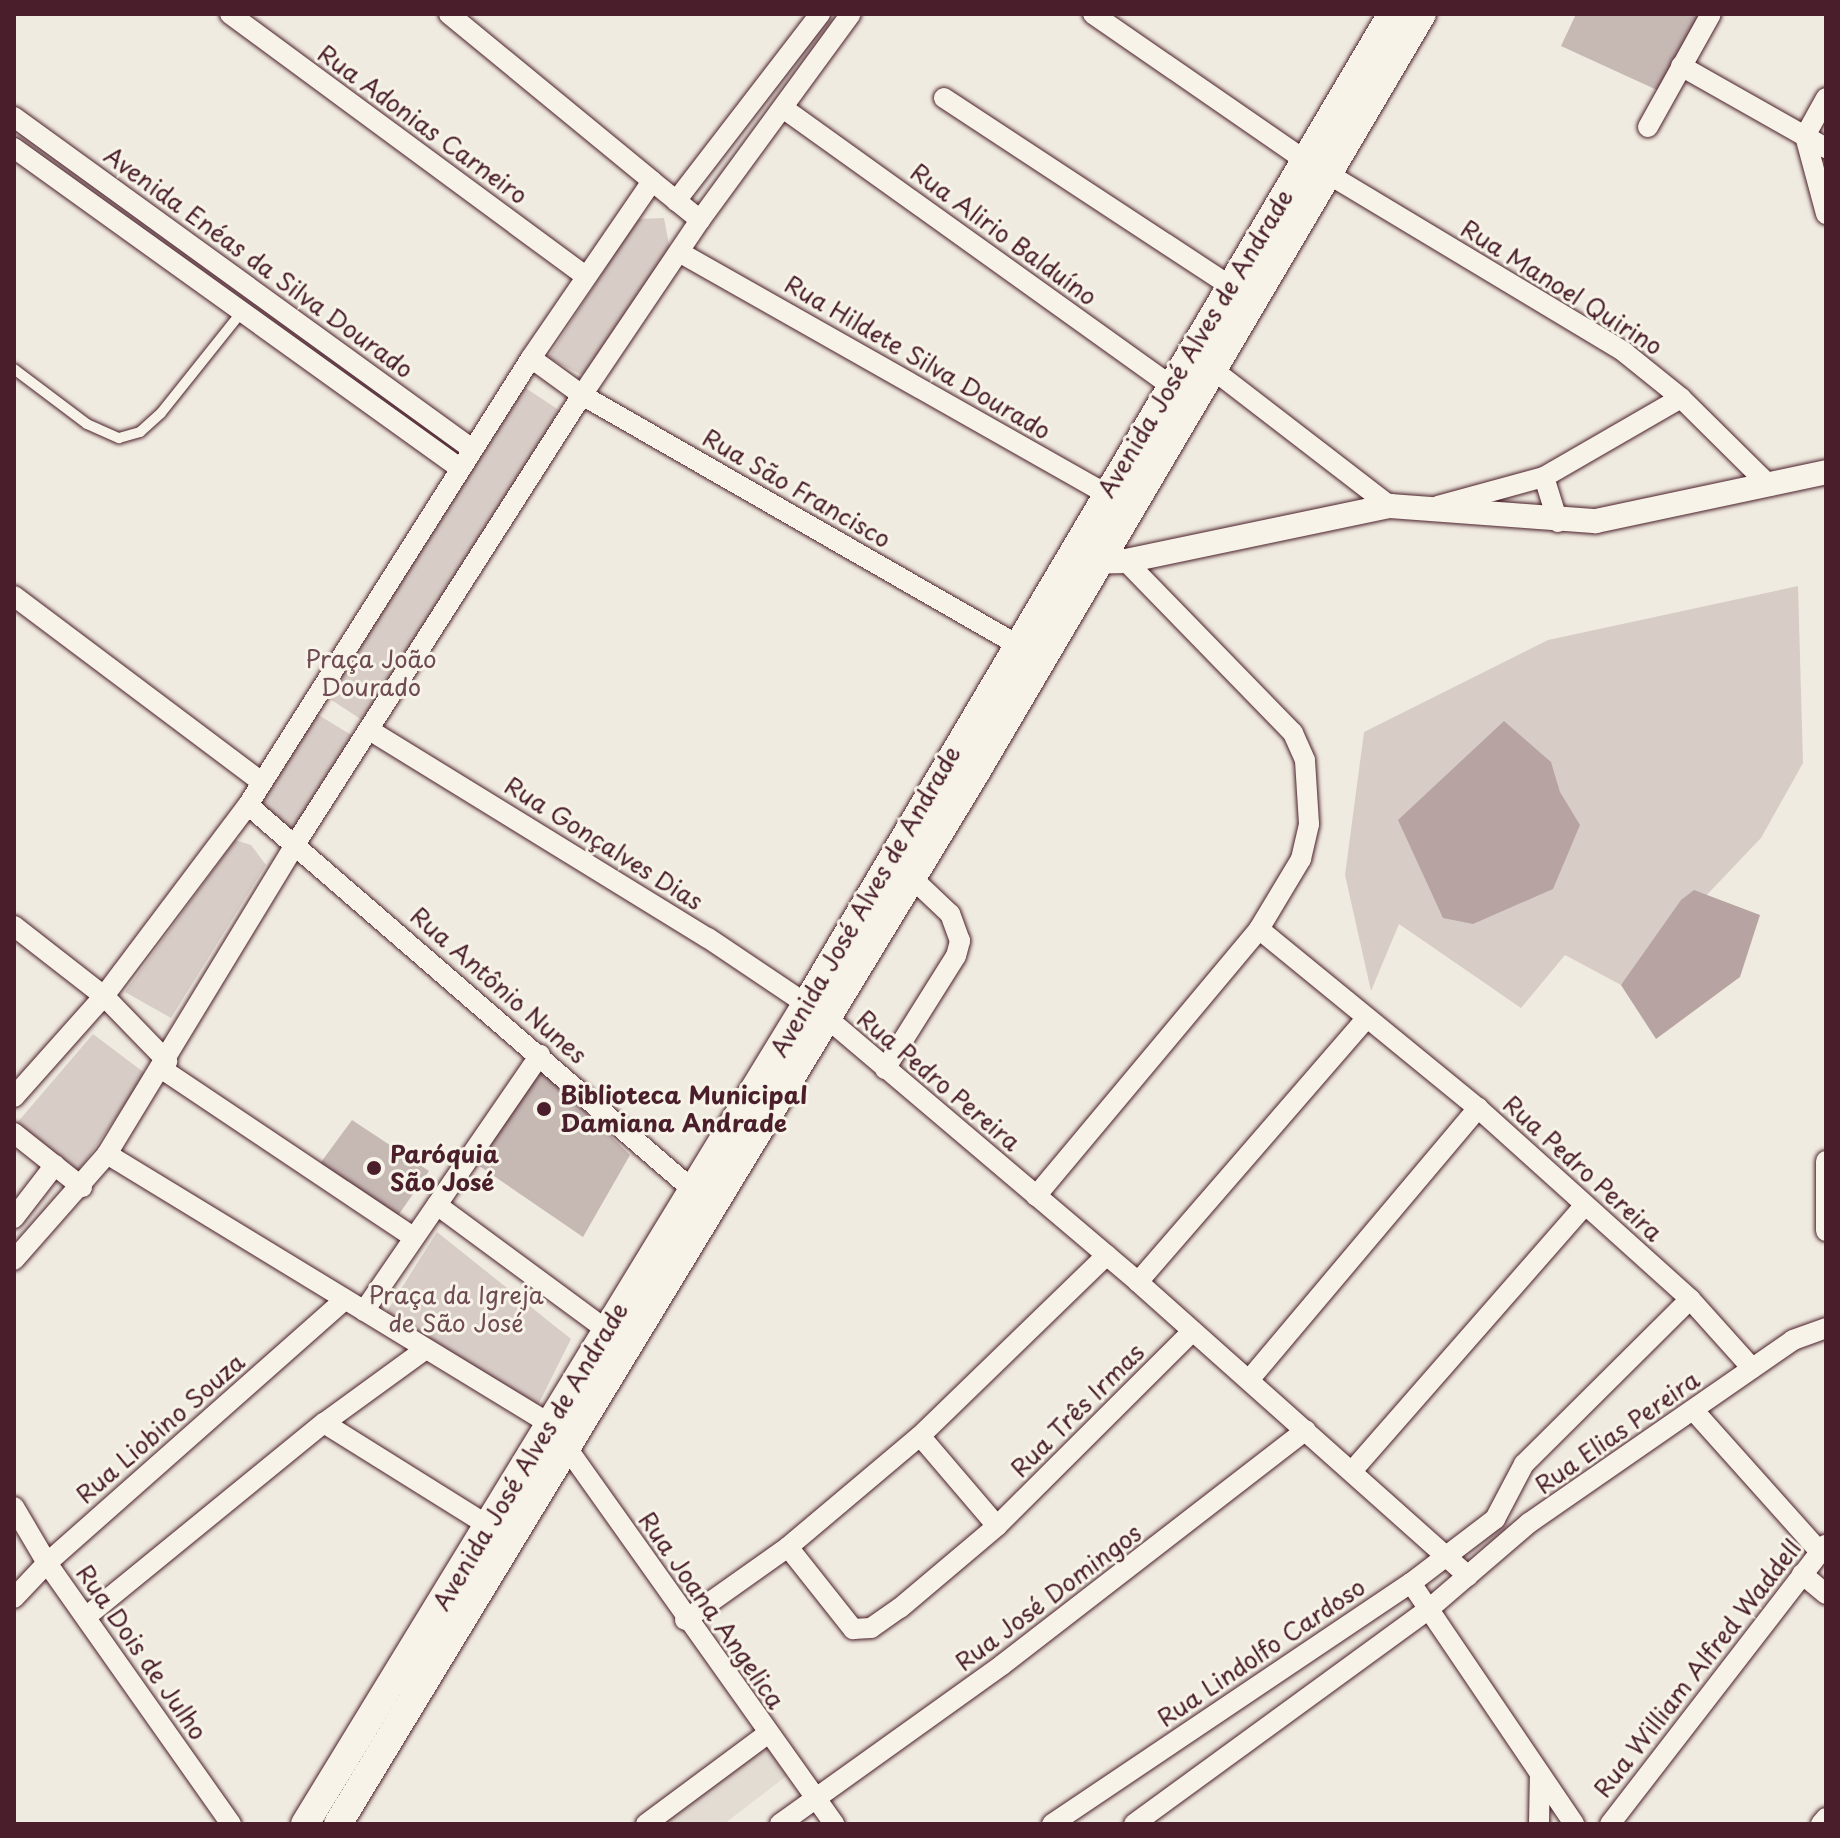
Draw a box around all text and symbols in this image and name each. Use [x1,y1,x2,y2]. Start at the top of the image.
street label: Rua Adonias Carneiro [312,38,534,210]
street label: Avenida Enéas da Silva Dourado [98,140,420,384]
street label: Rua Alirio Balduíno [905,157,1103,311]
street label: Avenida José Alves de Andrade [1090,182,1300,504]
street label: Rua Manoel Quirino [1455,213,1669,361]
street label: Rua Hildete Silva Dourado [778,268,1058,446]
street label: Rua São Francisco [697,422,897,554]
park label: Praça João Dourado [305,645,437,701]
street label: Avenida José Alves de Andrade [763,738,967,1064]
street label: Rua Gonçalves Dias [499,770,709,916]
street label: Rua Antônio Nunes [405,900,593,1070]
street label: Rua Pedro Pereira [850,1002,1028,1158]
place label: Biblioteca Municipal Damiana Andrade [560,1081,807,1137]
street label: Rua Pedro Pereira [1496,1088,1670,1248]
marker: Biblioteca Municipal Damiana Andrade [535,1100,553,1118]
place label: Paróquia São José [390,1140,499,1196]
marker: Paróquia São José [365,1159,383,1177]
park label: Praça da Igreja de São José [367,1281,545,1337]
street label: Avenida José Alves de Andrade [425,1295,635,1617]
street label: Rua Três Irmas [1004,1337,1150,1483]
street label: Rua Liobino Souza [71,1348,249,1508]
street label: Rua Elias Pereira [1528,1364,1706,1500]
street label: Rua Joana Angelica [633,1506,791,1714]
street label: Rua José Domingos [950,1518,1146,1676]
street label: Rua William Alfred Waddell [1587,1533,1807,1803]
street label: Rua Dois de Julho [71,1559,213,1745]
street label: Rua Lindolfo Cardoso [1151,1571,1371,1733]

